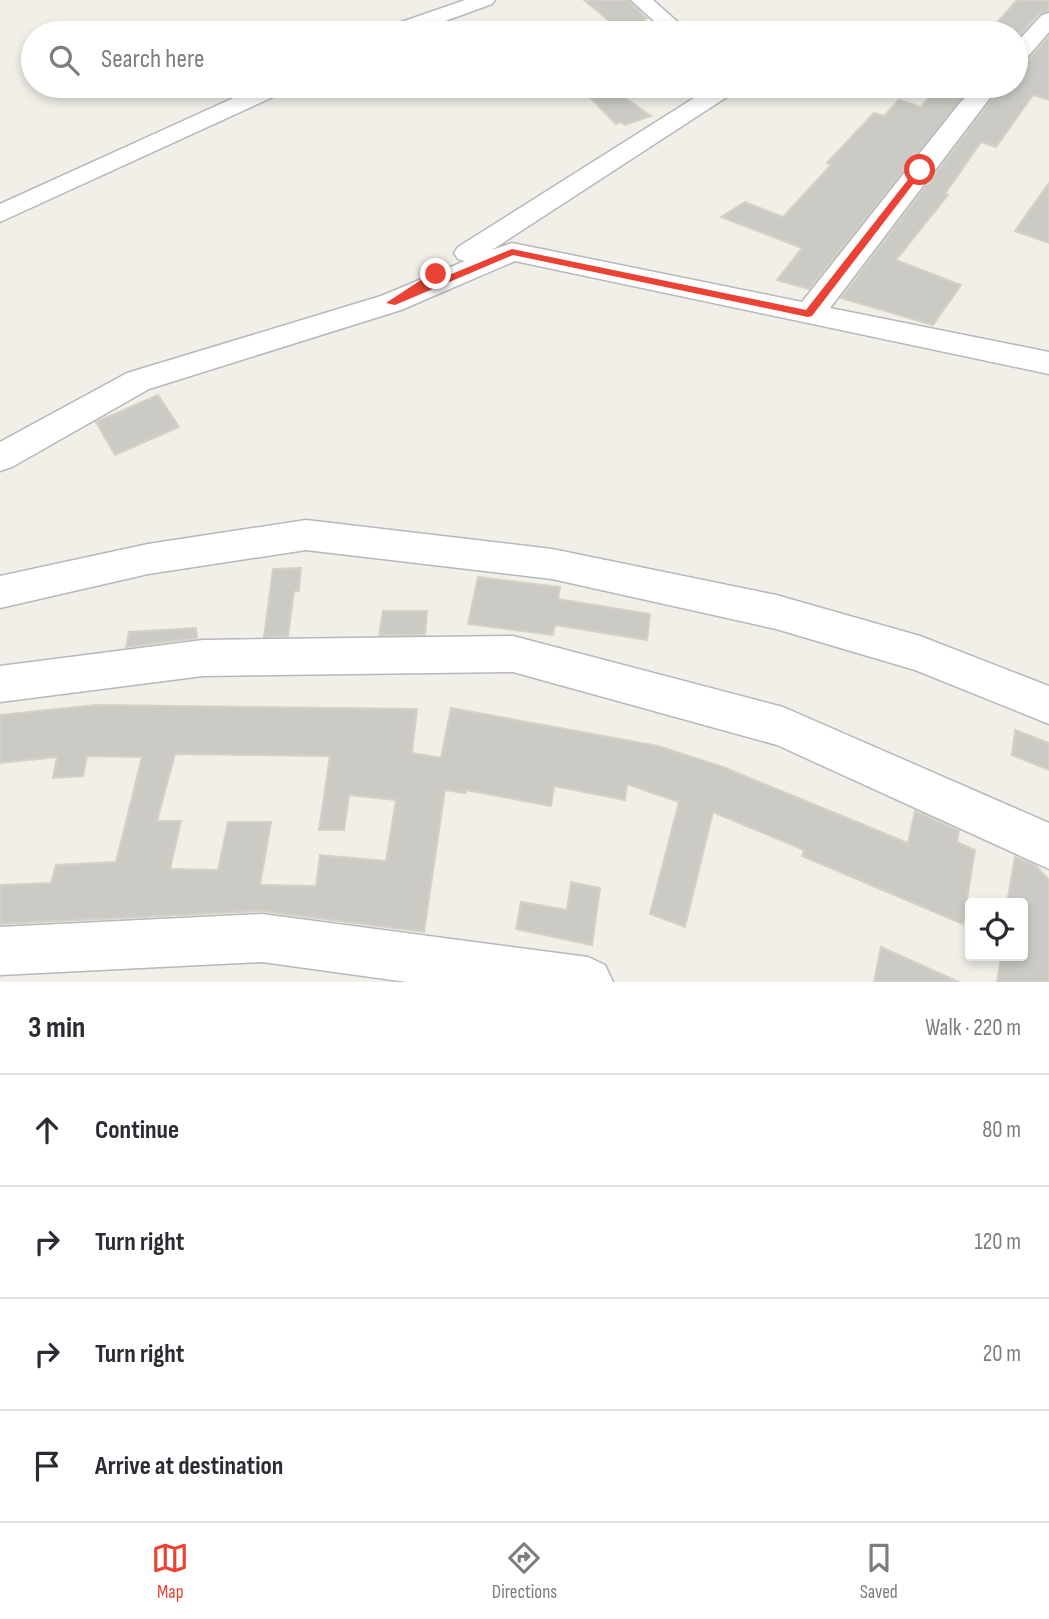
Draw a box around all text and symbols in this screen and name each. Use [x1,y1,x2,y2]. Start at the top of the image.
search box [21,21,1028,98]
icon: search [45,41,83,79]
text: Search here [101,44,204,75]
route start [904,154,935,185]
route end [420,258,451,289]
map controls [965,898,1028,961]
button: locate [965,898,1028,961]
text: 3 min [28,1010,85,1046]
text: Walk · 220 m [925,1014,1021,1042]
icon: ahead [28,1111,66,1149]
text: Continue [95,1115,179,1146]
text: 80 m [982,1116,1021,1144]
icon: right [28,1223,66,1261]
text: Turn right [95,1227,184,1258]
text: 120 m [975,1228,1021,1256]
icon: right [28,1335,66,1373]
text: Turn right [95,1339,184,1370]
text: 20 m [983,1340,1021,1368]
icon: arrive [28,1447,66,1485]
text: Arrive at destination [95,1451,283,1482]
tab: Map [151,1539,189,1604]
tab: Directions [492,1539,557,1604]
tab: Saved [860,1539,898,1604]

